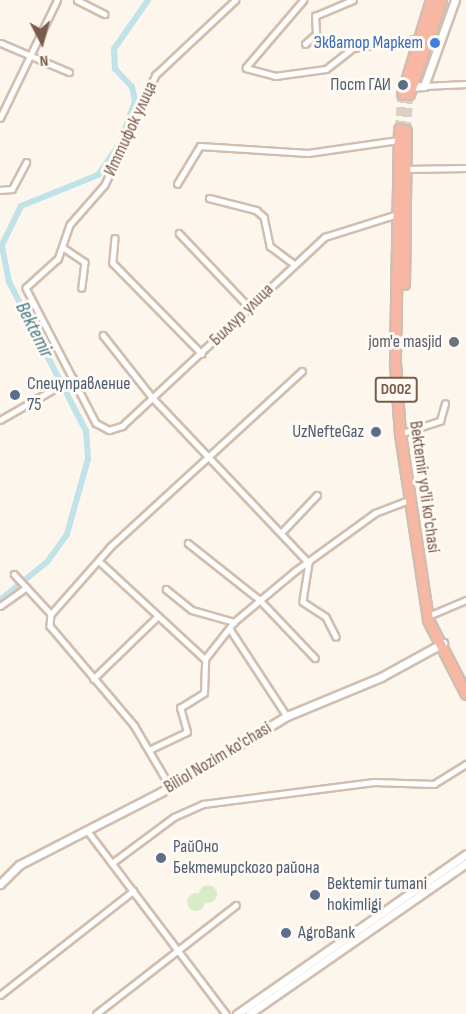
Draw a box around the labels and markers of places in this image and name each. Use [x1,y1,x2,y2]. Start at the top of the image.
place label: Экватор Маркет [314,32,423,54]
marker: Экватор Маркет [428,36,442,50]
place label: Пост ГАИ [330,74,391,96]
marker: Пост ГАИ [396,78,410,92]
place label: jom'e masjid [368,331,442,353]
marker: jom'e masjid [447,335,461,349]
place label: Спецуправление 75 [27,374,130,416]
marker: Спецуправление 75 [8,388,22,402]
place label: UzNefteGaz [292,421,364,443]
marker: UzNefteGaz [369,425,383,439]
place label: РайОно Бектемирского района [173,837,320,880]
marker: РайОно Бектемирского района [154,851,168,865]
place label: Bektemir tumani hokimligi [327,874,427,916]
marker: Bektemir tumani hokimligi [308,888,322,902]
place label: AgroBank [298,922,355,944]
marker: AgroBank [279,926,293,940]

